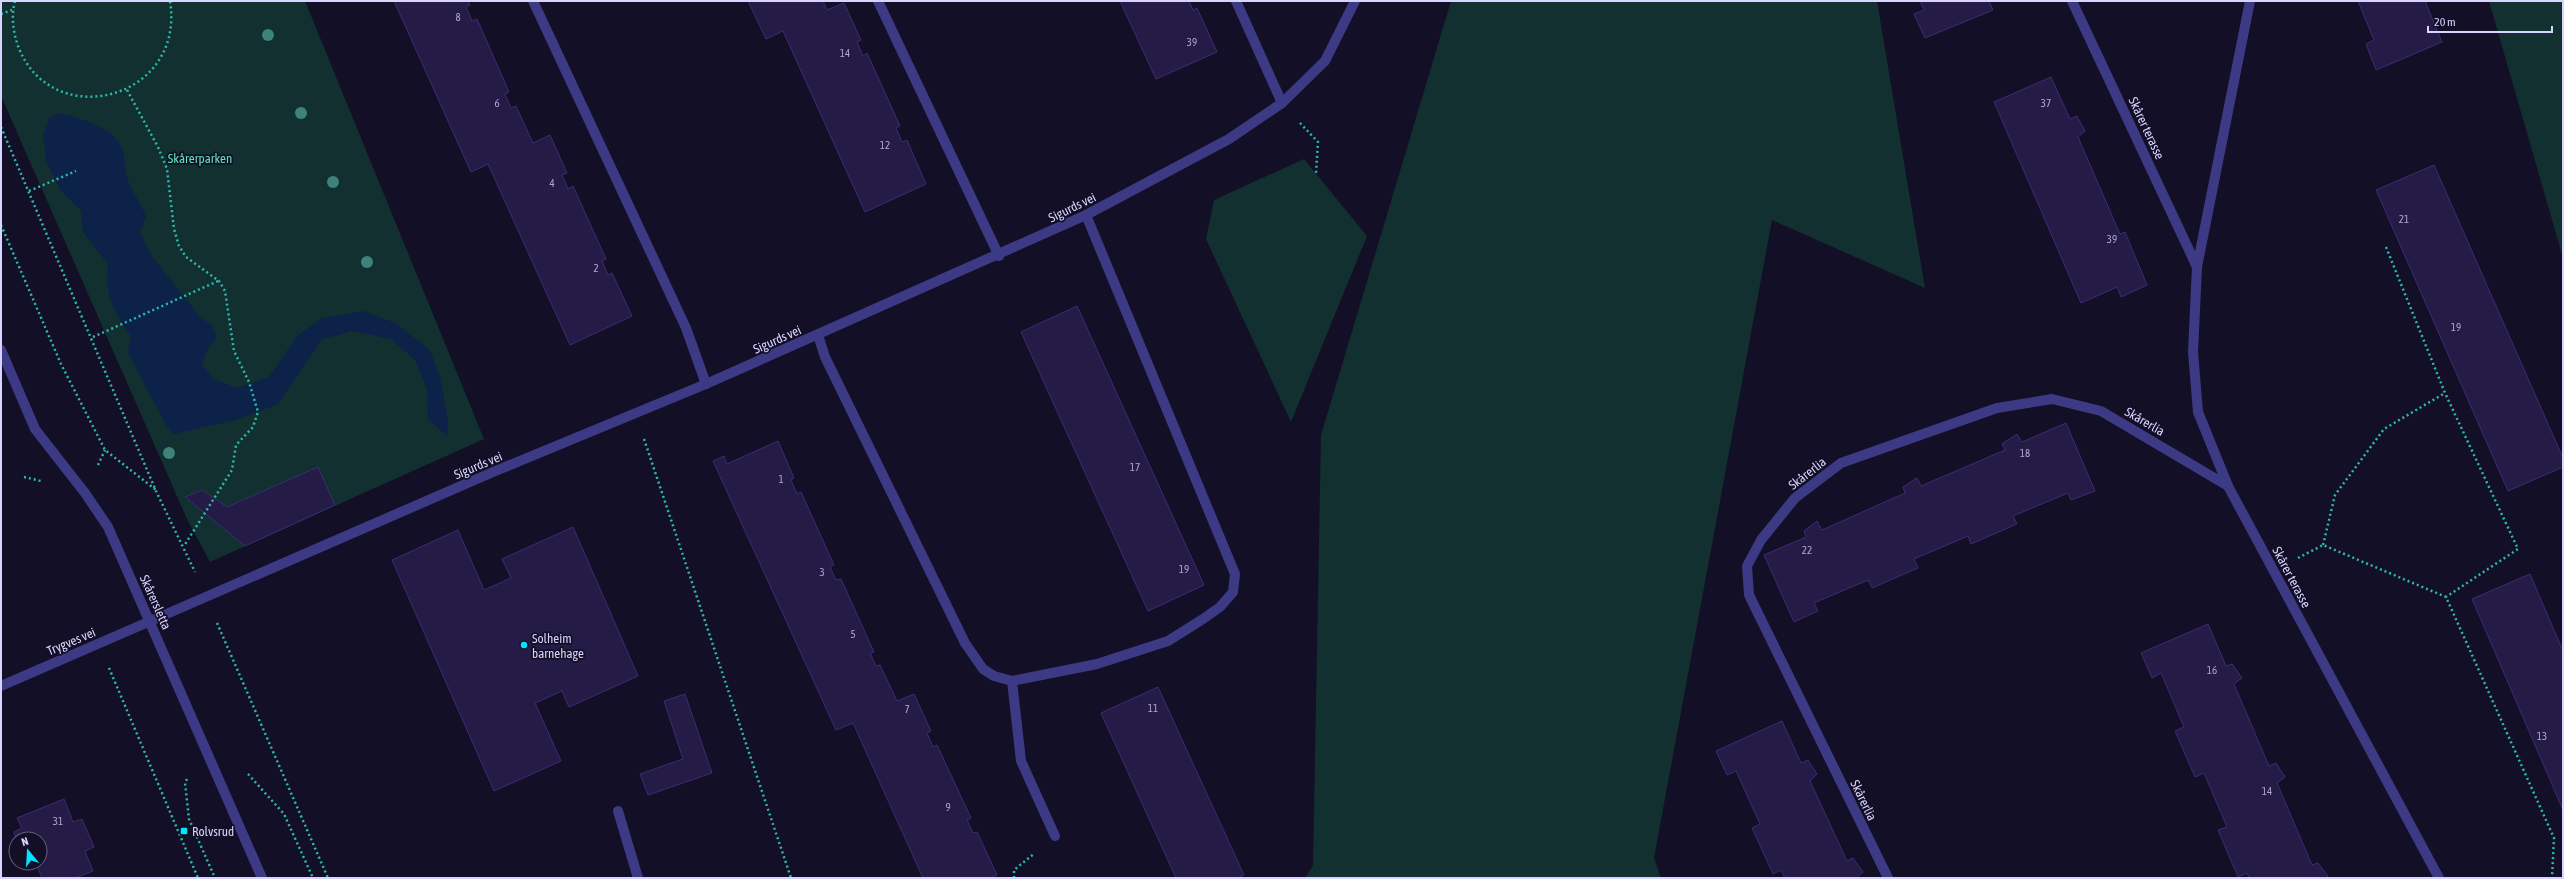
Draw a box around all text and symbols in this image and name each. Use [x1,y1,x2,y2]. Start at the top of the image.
scale bar [2428,8,2552,34]
house number: 8 [455,11,461,23]
text: 20 m [2434,15,2456,29]
house number: 39 [1187,36,1197,48]
house number: 14 [840,47,850,59]
street label: Skårer terasse [2126,95,2167,162]
house number: 6 [494,97,500,109]
house number: 37 [2041,97,2051,109]
house number: 12 [880,139,890,151]
park label: Skårerparken [168,151,232,166]
house number: 4 [549,177,555,189]
street label: Sigurds vei [1046,190,1098,225]
house number: 21 [2399,213,2409,225]
house number: 39 [2107,233,2117,245]
house number: 2 [593,262,599,274]
house number: 19 [2451,321,2461,333]
street label: Sigurds vei [751,322,803,357]
street label: Skårerlia [2122,404,2167,439]
house number: 18 [2020,447,2030,459]
street label: Sigurds vei [452,449,505,482]
street label: Skårerlia [1786,454,1829,493]
house number: 17 [1130,461,1140,473]
house number: 1 [778,473,784,485]
house number: 22 [1802,544,1812,556]
street label: Skårer terasse [2269,544,2314,610]
house number: 19 [1179,563,1189,575]
house number: 3 [819,566,825,578]
street label: Skårersletta [137,573,174,632]
street label: Trygves vei [45,625,98,658]
house number: 5 [850,628,856,640]
place label: Solheim barnehage [532,631,584,661]
marker: Solheim barnehage [519,640,529,650]
house number: 16 [2207,664,2217,676]
house number: 11 [1148,702,1158,714]
house number: 7 [904,703,910,715]
house number: 13 [2537,730,2547,742]
street label: Skårerlia [1847,777,1880,823]
house number: 14 [2262,785,2272,797]
house number: 9 [945,801,951,813]
house number: 31 [53,815,63,827]
place label: Rolvsrud [192,824,234,839]
marker: Rolvsrud [179,826,189,836]
north arrow [8,831,48,871]
text: N [20,835,30,848]

